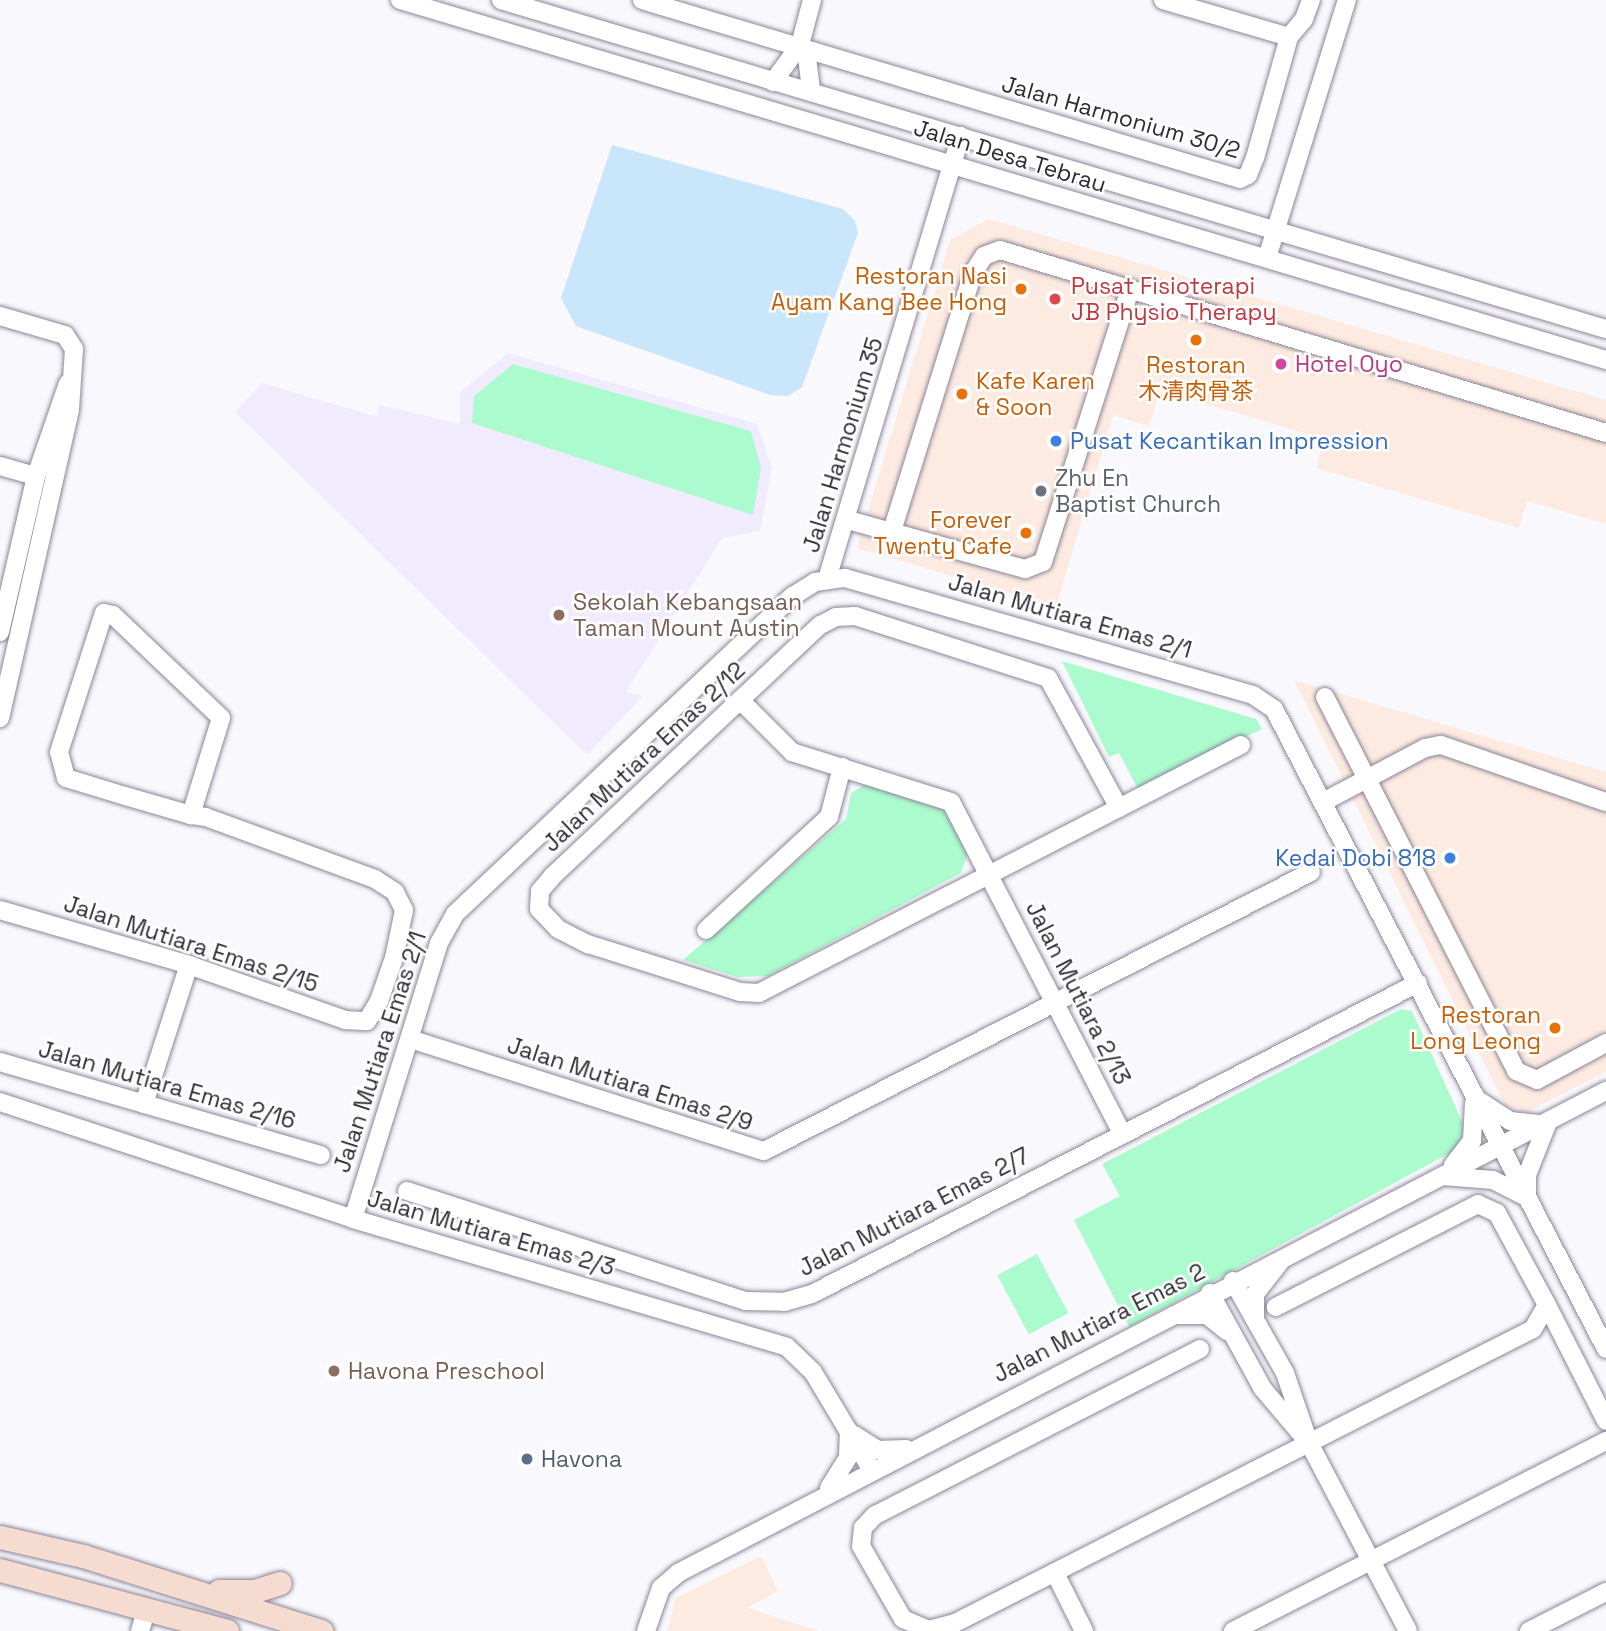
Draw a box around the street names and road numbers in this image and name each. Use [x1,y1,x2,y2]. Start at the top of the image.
street label: Jalan Harmonium 30/2 [999,70,1243,164]
street label: Jalan Desa Tebrau [910,114,1110,198]
street label: Jalan Harmonium 35 [797,334,889,556]
street label: Jalan Mutiara Emas 2/1 [945,568,1195,664]
street label: Jalan Mutiara Emas 2/12 [537,656,751,858]
street label: Jalan Mutiara Emas 2/15 [60,890,322,998]
street label: Jalan Mutiara 2/13 [1020,897,1136,1089]
street label: Jalan Mutiara Emas 2/1 [328,928,432,1176]
street label: Jalan Mutiara Emas 2/9 [504,1031,756,1137]
street label: Jalan Mutiara Emas 2/16 [35,1035,299,1135]
street label: Jalan Mutiara Emas 2/7 [794,1142,1034,1282]
street label: Jalan Mutiara Emas 2/3 [364,1184,618,1282]
street label: Jalan Mutiara Emas 2 [989,1258,1209,1388]

